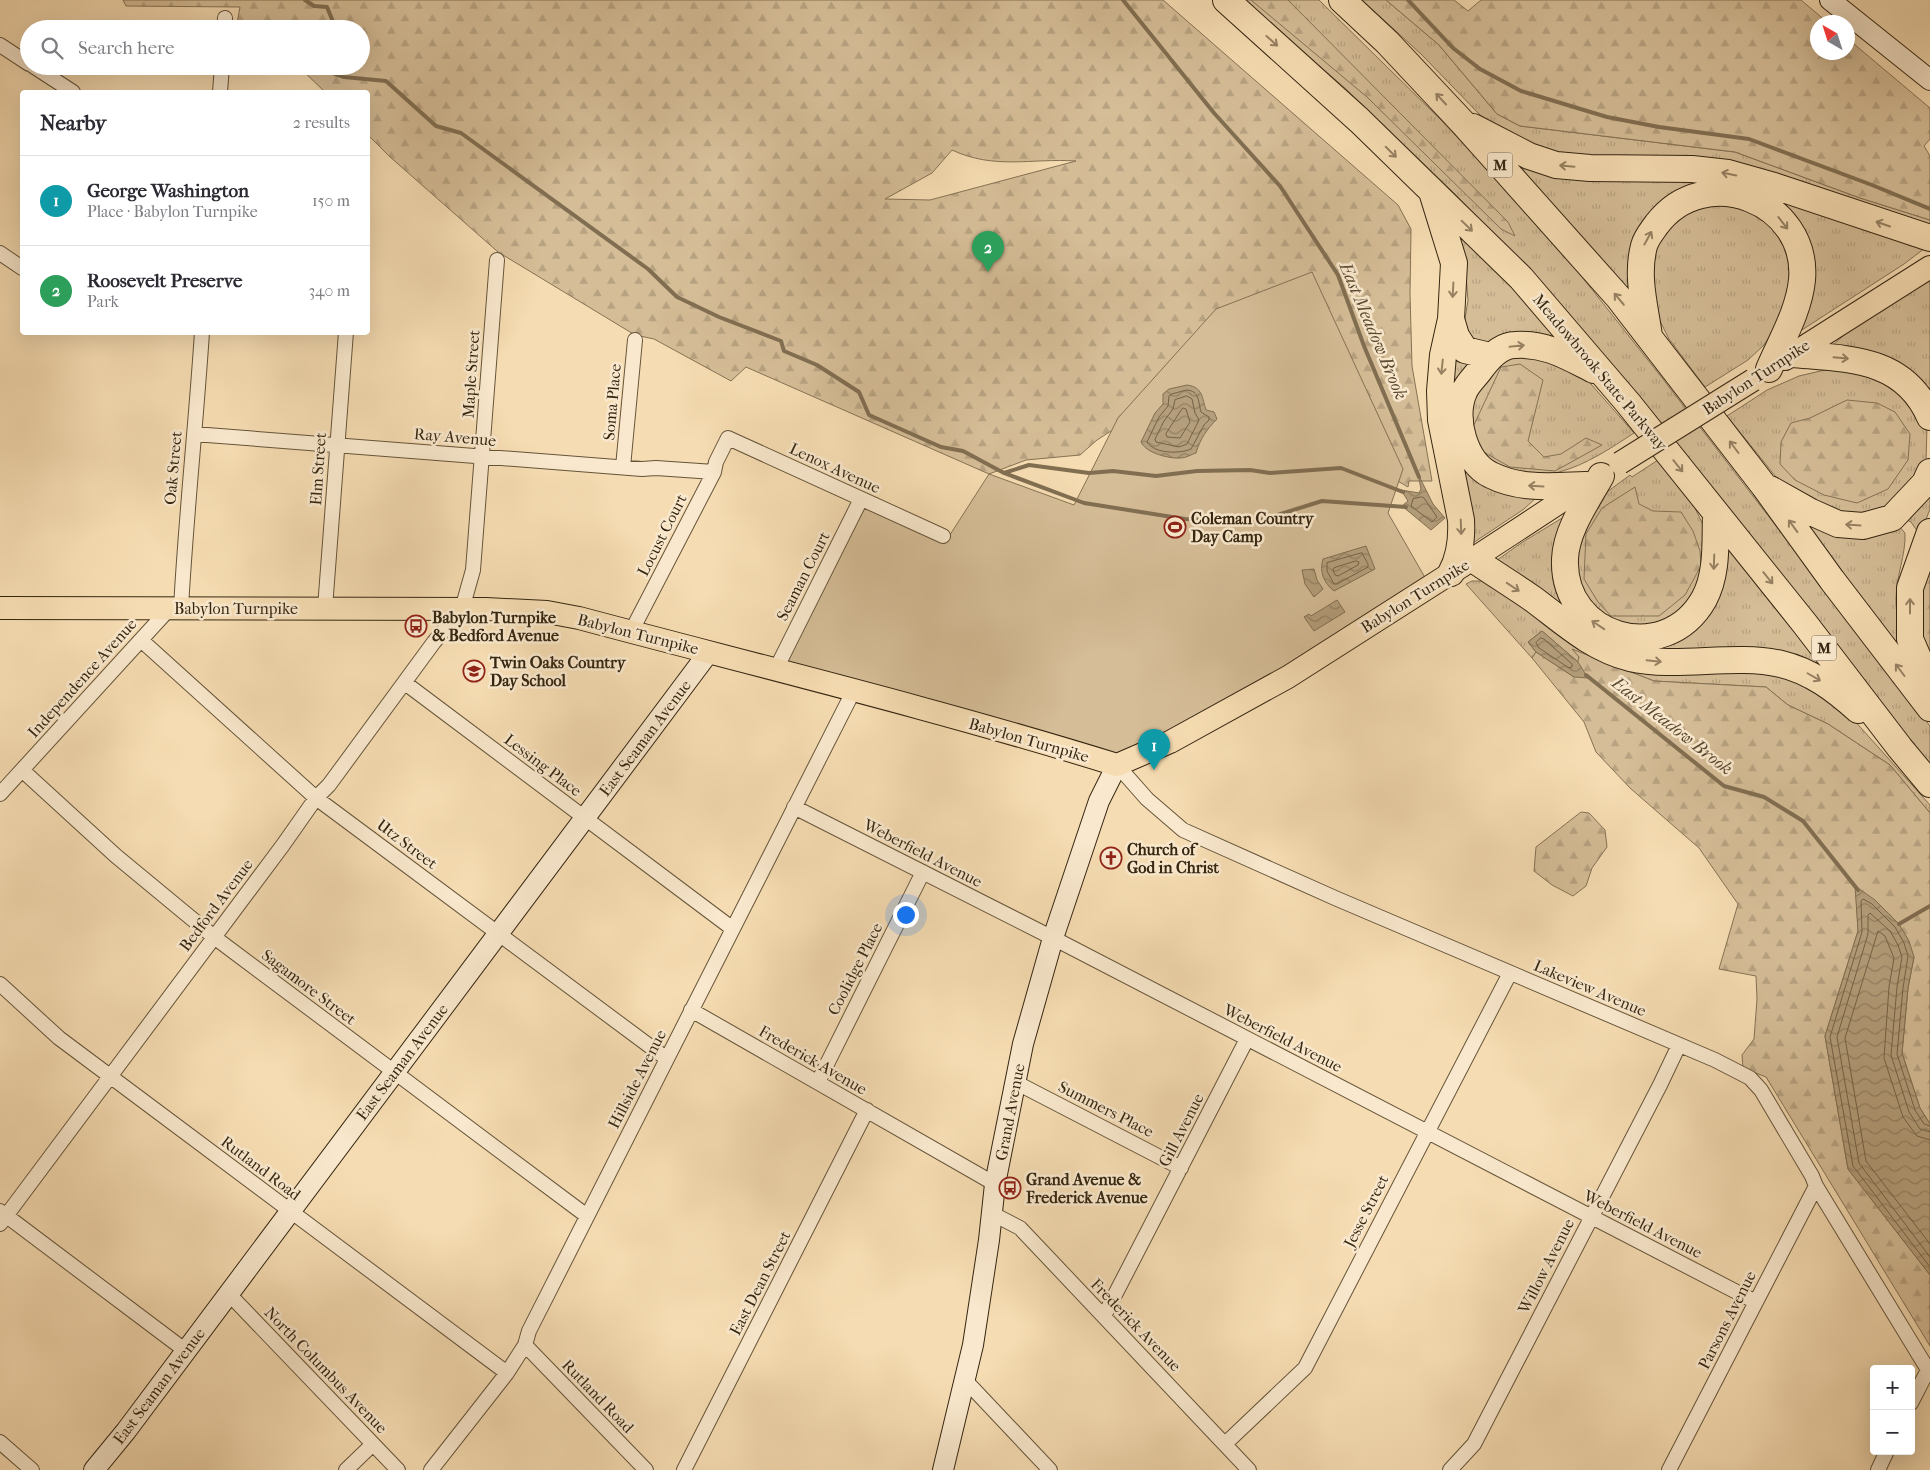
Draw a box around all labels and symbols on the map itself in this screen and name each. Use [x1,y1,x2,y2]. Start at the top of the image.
north arrow [1810,15,1855,60]
one-way arrow [1266,35,1279,47]
one-way arrow [1435,93,1447,106]
one-way arrow [1385,146,1398,158]
road number: M [1488,152,1512,178]
one-way arrow [1559,162,1575,171]
one-way arrow [1721,169,1737,178]
one-way arrow [1777,216,1788,229]
one-way arrow [1876,219,1892,228]
one-way arrow [1461,220,1473,232]
pin: 2 [972,231,1004,272]
one-way arrow [1644,231,1653,246]
water label: East Meadow Brook [1334,258,1411,403]
one-way arrow [1448,281,1457,297]
street label: Meadowbrook State Parkway [1529,290,1671,455]
one-way arrow [1614,293,1625,306]
street label: Maple Street [458,329,484,419]
street label: Babylon Turnpike [1699,335,1813,419]
one-way arrow [1508,341,1524,351]
one-way arrow [1833,353,1849,363]
one-way arrow [1437,359,1447,375]
street label: Soma Place [599,363,625,441]
street label: Ray Avenue [413,424,497,450]
street label: Oak Street [160,430,186,506]
street label: Elm Street [306,432,330,506]
street label: Lenox Avenue [787,439,884,497]
one-way arrow [1729,441,1740,454]
one-way arrow [1672,459,1683,472]
one-way arrow [1528,481,1544,490]
street label: Locust Court [633,491,691,579]
place label: Coleman Country Day Camp [1191,509,1315,547]
sports icon: Coleman Country Day Camp [1163,515,1187,539]
one-way arrow [1456,519,1466,535]
one-way arrow [1788,519,1798,533]
one-way arrow [1845,520,1861,529]
street label: Seaman Court [772,528,834,624]
one-way arrow [1709,554,1719,570]
street label: Babylon Turnpike [1357,555,1473,637]
one-way arrow [1763,572,1774,585]
one-way arrow [1506,582,1520,592]
one-way arrow [1905,598,1915,614]
street label: Babylon Turnpike [174,599,298,618]
place label: Babylon Turnpike & Bedford Avenue [432,608,559,645]
street label: Babylon Turnpike [576,610,701,658]
street label: Independence Avenue [23,614,141,741]
bus stop icon: Babylon Turnpike & Bedford Avenue [404,614,428,638]
one-way arrow [1591,620,1605,630]
road number: M [1812,636,1836,660]
place label: Twin Oaks Country Day School [489,653,627,691]
one-way arrow [1646,656,1662,666]
school or university icon: Twin Oaks Country Day School [462,659,486,683]
one-way arrow [1895,664,1906,677]
water label: East Meadow Brook [1607,672,1736,780]
one-way arrow [1806,673,1820,683]
street label: East Seaman Avenue [595,676,695,800]
street label: Babylon Turnpike [967,714,1091,766]
pin: 1 [1138,729,1170,770]
street label: Lessing Place [501,730,585,800]
street label: Weberfield Avenue [860,814,986,891]
street label: Utz Street [373,815,441,873]
place label: Church of God in Christ [1127,840,1219,877]
church icon: Church of God in Christ [1099,846,1123,870]
street label: Bedford Avenue [175,855,257,955]
your location [893,902,919,928]
street label: Coolidge Place [824,920,886,1018]
street label: Sagamore Street [258,945,360,1029]
street label: Lakeview Avenue [1531,956,1649,1020]
street label: Weberfield Avenue [1220,999,1346,1076]
street label: East Seaman Avenue [352,1000,452,1124]
street label: Frederick Avenue [756,1021,870,1099]
street label: Hillside Avenue [604,1026,670,1132]
street label: Grand Avenue [991,1062,1029,1162]
street label: Summers Place [1055,1077,1157,1141]
street label: Gill Avenue [1154,1090,1208,1170]
street label: Rutland Road [217,1132,305,1204]
place label: Grand Avenue & Frederick Avenue [1025,1170,1148,1207]
street label: Jesse Street [1339,1171,1393,1252]
bus stop icon: Grand Avenue & Frederick Avenue [998,1176,1022,1200]
street label: Weberfield Avenue [1580,1185,1706,1262]
street label: Willow Avenue [1514,1215,1578,1317]
street label: East Dean Street [726,1227,795,1338]
street label: Parsons Avenue [1694,1268,1760,1372]
street label: Frederick Avenue [1087,1275,1185,1375]
street label: North Columbus Avenue [261,1303,391,1437]
street label: East Seaman Avenue [109,1324,209,1448]
street label: Rutland Road [558,1355,638,1437]

